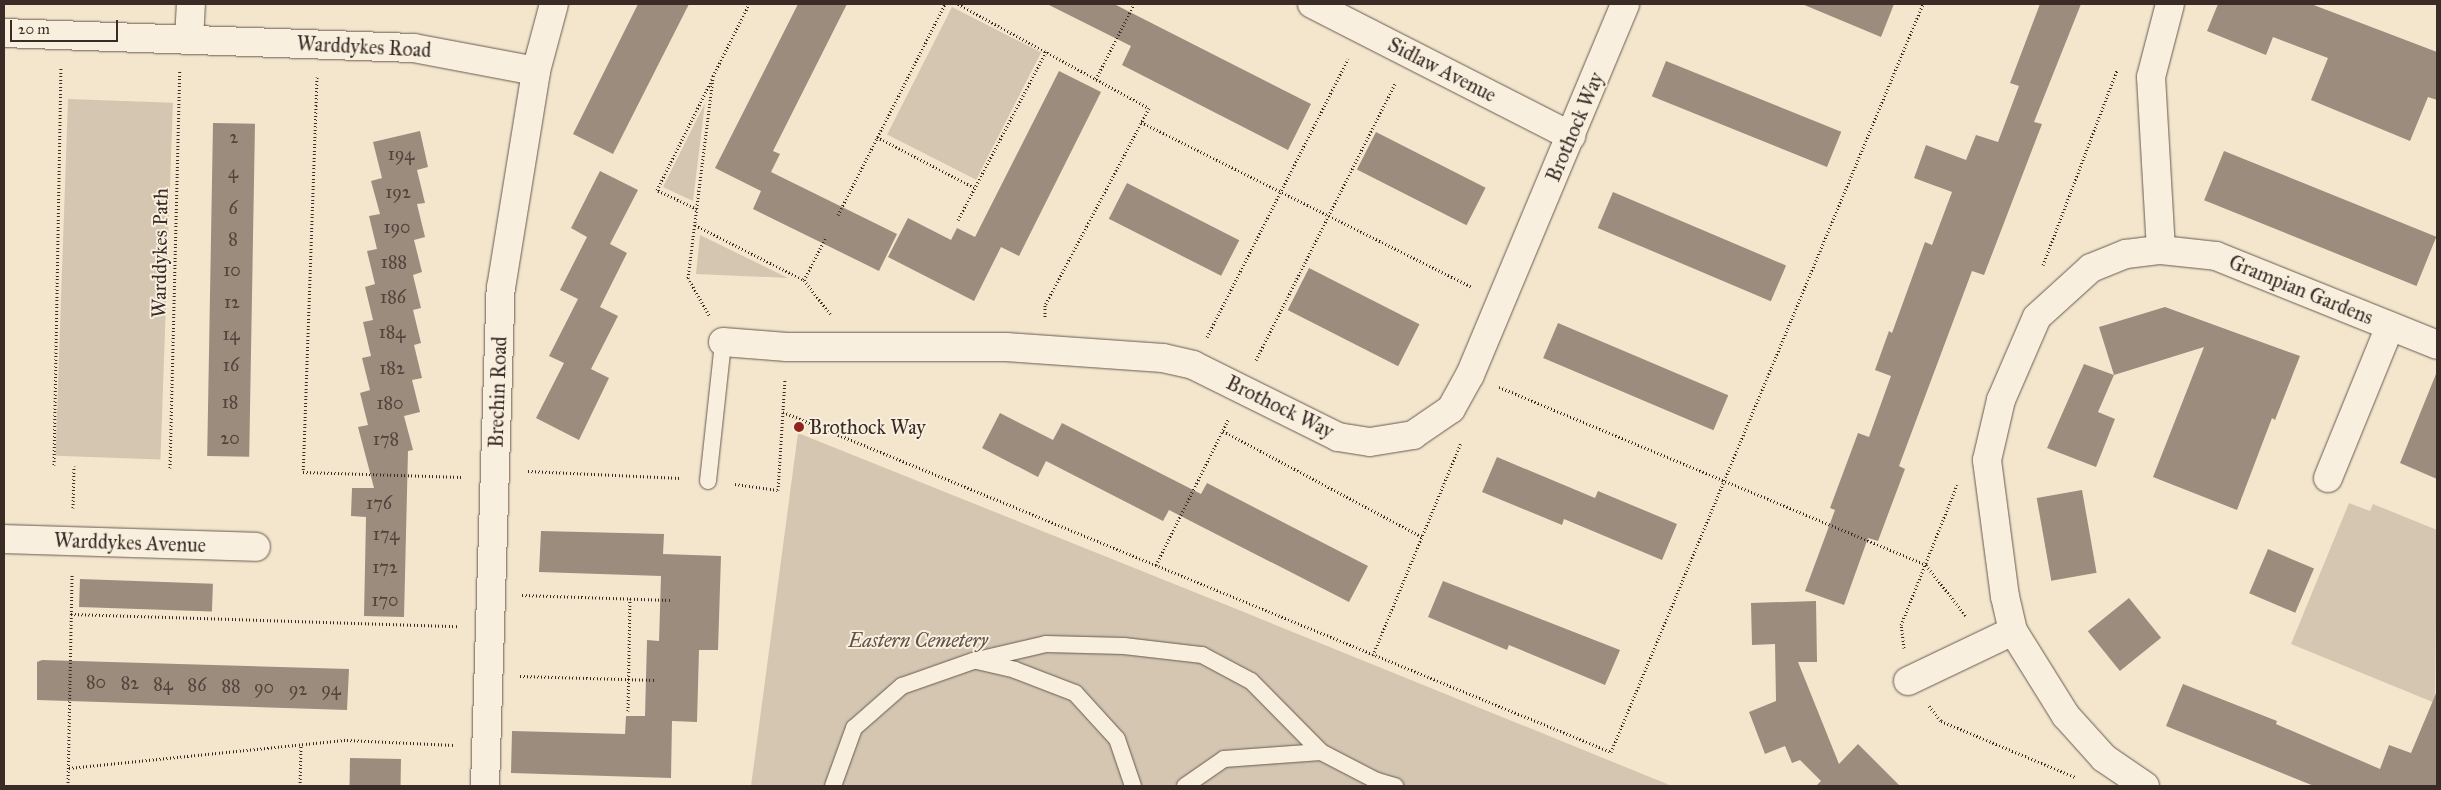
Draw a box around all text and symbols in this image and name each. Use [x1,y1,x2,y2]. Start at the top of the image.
scale bar [12,10,120,42]
text: 20 m [18,20,50,38]
street label: Warddykes Road [296,31,432,63]
street label: Sidlaw Avenue [1384,32,1500,108]
street label: Brothock Way [1541,69,1609,185]
house number: 2 [230,126,238,148]
house number: 194 [388,143,414,165]
house number: 4 [228,161,238,183]
house number: 192 [385,181,411,203]
street label: Warddykes Path [147,188,173,318]
house number: 6 [228,197,238,219]
house number: 190 [383,216,411,238]
house number: 8 [228,228,238,250]
street label: Grampian Gardens [2225,250,2377,330]
house number: 188 [381,251,407,273]
house number: 10 [223,259,241,281]
house number: 186 [380,286,406,308]
house number: 12 [224,291,240,313]
house number: 184 [379,321,405,343]
house number: 14 [222,323,240,345]
street label: Brechin Road [484,336,512,448]
house number: 16 [223,354,239,376]
house number: 182 [379,357,405,379]
street label: Brothock Way [1222,371,1338,443]
house number: 18 [222,391,238,413]
house number: 180 [376,392,404,414]
place label: Brothock Way [809,415,926,439]
marker: Brothock Way [793,421,805,433]
house number: 20 [220,427,240,449]
house number: 178 [373,428,399,450]
house number: 176 [366,492,392,514]
house number: 174 [373,523,399,545]
street label: Warddykes Avenue [54,528,206,558]
house number: 172 [372,556,398,578]
house number: 170 [371,589,399,611]
park label: Eastern Cemetery [848,628,988,652]
house number: 80 [86,671,106,693]
house number: 82 [121,672,139,694]
house number: 84 [153,673,173,695]
house number: 86 [188,674,206,696]
house number: 88 [221,675,241,697]
house number: 90 [254,676,274,698]
house number: 92 [289,678,307,700]
house number: 94 [321,678,341,700]

